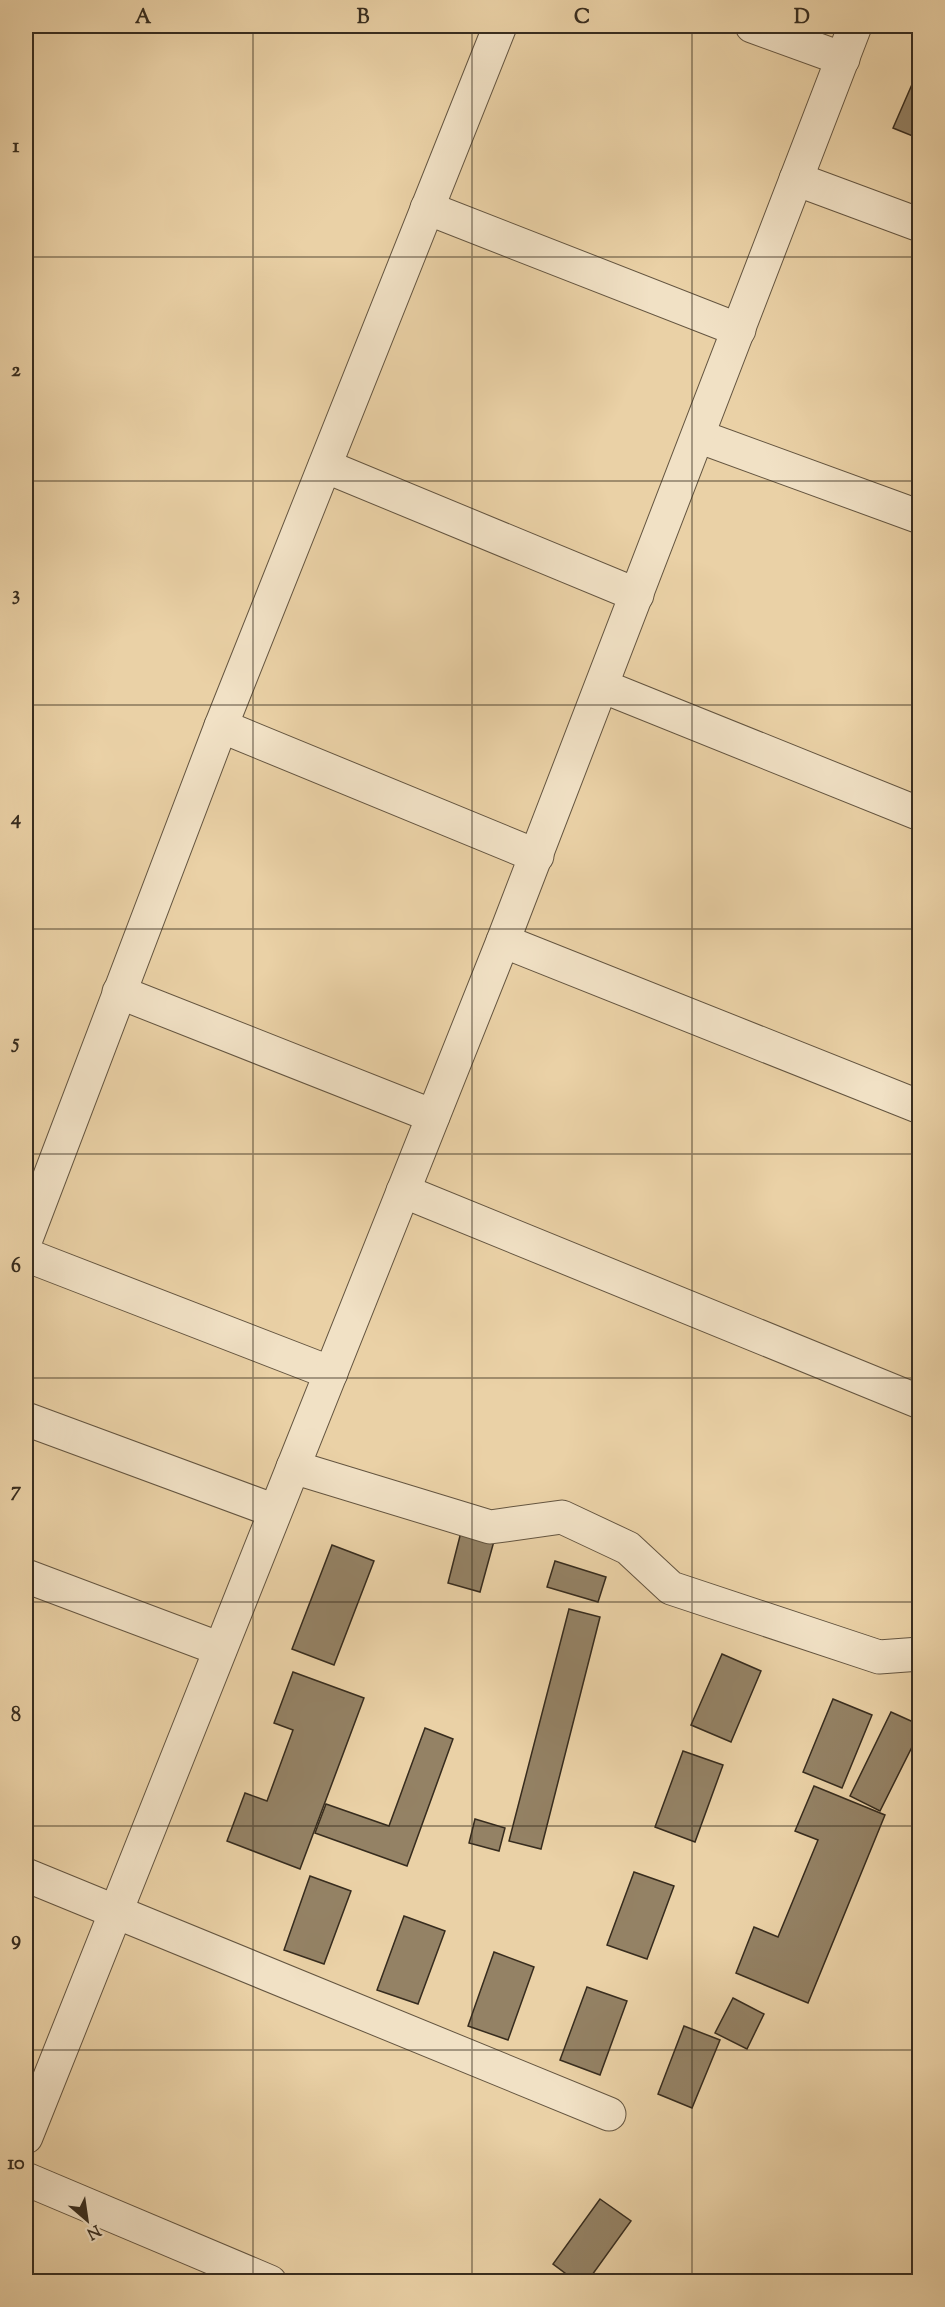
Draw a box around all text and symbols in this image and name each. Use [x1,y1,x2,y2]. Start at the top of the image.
text: A [135,4,152,33]
text: B [357,4,370,33]
text: C [574,4,590,33]
text: D [794,4,810,33]
text: 1 [13,133,20,162]
text: 2 [11,357,21,386]
text: 3 [12,581,20,610]
text: 4 [10,805,21,834]
text: 5 [11,1029,20,1058]
text: 6 [11,1253,21,1282]
text: 7 [11,1477,22,1506]
text: 8 [11,1702,21,1731]
text: 9 [11,1926,21,1955]
text: 10 [7,2150,25,2179]
north arrow [57,2190,117,2250]
text: N [82,2218,104,2244]

